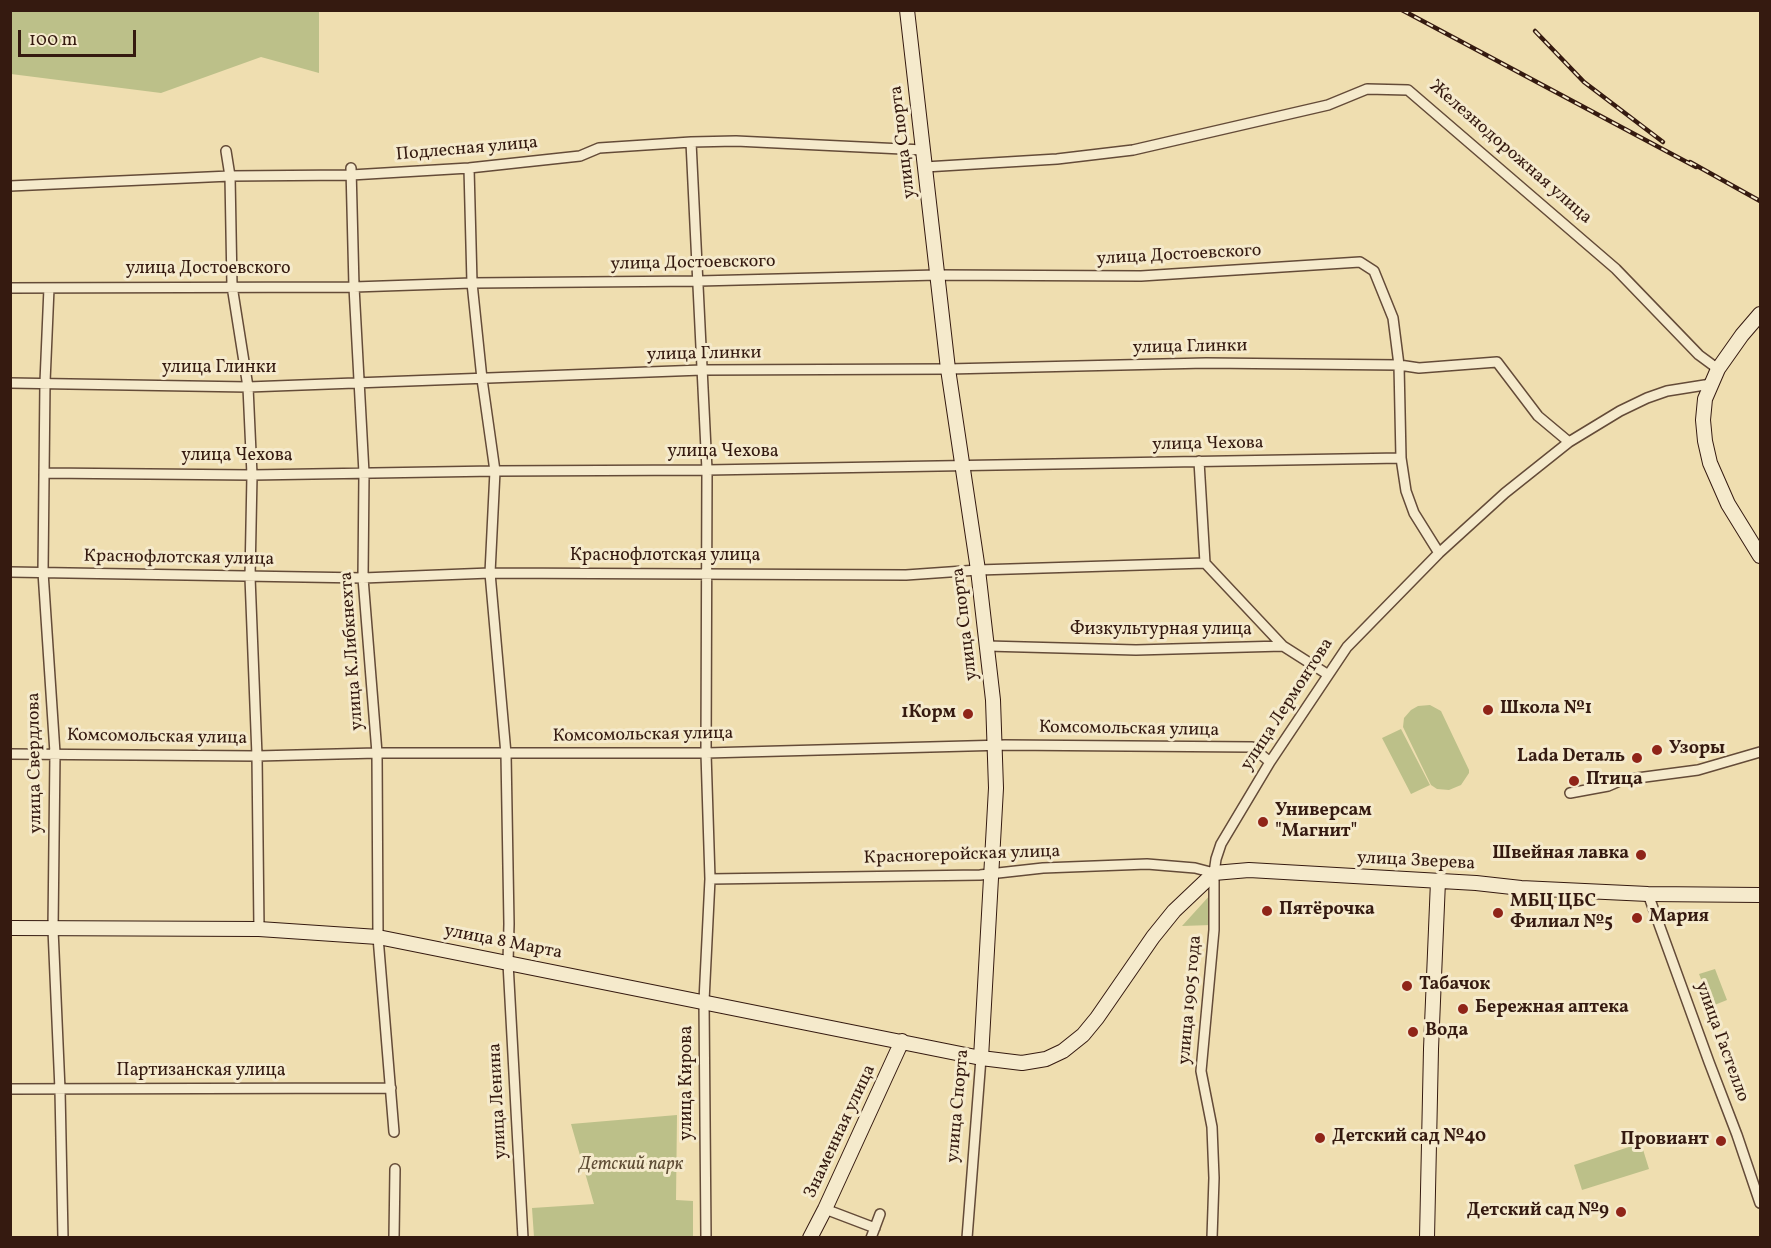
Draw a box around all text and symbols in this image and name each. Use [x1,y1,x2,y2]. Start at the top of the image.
scale bar [21,18,140,56]
text: 100 m [29,28,78,53]
street label: Железнодорожная улица [1424,76,1596,230]
street label: улица Спорта [886,84,922,200]
street label: Подлесная улица [395,133,539,167]
street label: улица Достоевского [1096,241,1262,271]
street label: улица Достоевского [610,252,776,276]
street label: улица Достоевского [126,259,290,281]
street label: улица Глинки [1132,336,1248,360]
street label: улица Глинки [646,343,762,367]
street label: улица Глинки [162,358,276,380]
street label: улица Чехова [1152,433,1264,457]
street label: улица Чехова [667,442,779,464]
street label: улица Чехова [181,446,293,468]
street label: Краснофлотская улица [570,546,760,568]
street label: Краснофлотская улица [83,547,275,571]
street label: улица Спорта [948,566,984,682]
street label: улица К.Либкнехта [337,571,369,731]
street label: Физкультурная улица [1070,620,1252,642]
street label: улица Лермонтова [1237,635,1339,775]
street label: улица Свердлова [24,692,48,834]
place label: Школа №1 [1500,699,1592,721]
place label: 1Корм [901,703,956,725]
marker: Школа №1 [1481,703,1495,717]
marker: 1Корм [961,707,975,721]
street label: Комсомольская улица [1039,718,1219,742]
street label: Комсомольская улица [553,724,733,748]
street label: Комсомольская улица [67,726,247,750]
place label: Узоры [1669,739,1725,761]
marker: Узоры [1650,743,1664,757]
place label: Lada Dеталь [1517,747,1625,769]
marker: Lada Dеталь [1630,751,1644,765]
place label: Птица [1586,770,1643,792]
marker: Птица [1567,774,1581,788]
place label: Универсам "Магнит" [1275,801,1372,844]
marker: Универсам "Магнит" [1256,815,1270,829]
street label: Красногеройская улица [863,842,1061,870]
place label: Швейная лавка [1492,844,1629,866]
street label: улица Зверева [1356,848,1476,876]
marker: Швейная лавка [1634,848,1648,862]
place label: МБЦ ЦБС Филиал №5 [1510,892,1613,934]
place label: Пятёрочка [1279,900,1375,922]
marker: Пятёрочка [1260,904,1274,918]
marker: МБЦ ЦБС Филиал №5 [1491,906,1505,920]
place label: Мария [1649,907,1709,929]
marker: Мария [1630,911,1644,925]
street label: улица 8 Марта [442,921,564,965]
street label: улица 1905 года [1175,934,1207,1066]
place label: Табачок [1419,975,1490,997]
marker: Табачок [1400,979,1414,993]
street label: улица Гастелло [1689,979,1753,1105]
place label: Бережная аптека [1475,998,1629,1020]
marker: Бережная аптека [1456,1002,1470,1016]
place label: Вода [1425,1021,1468,1043]
marker: Вода [1406,1025,1420,1039]
street label: улица Кирова [677,1026,699,1140]
street label: улица Ленина [485,1042,513,1160]
street label: улица Спорта [943,1048,975,1164]
street label: Партизанская улица [116,1061,286,1083]
street label: Знаменная улица [801,1062,881,1202]
place label: Детский сад №40 [1332,1127,1486,1149]
place label: Провиант [1620,1130,1709,1152]
marker: Детский сад №40 [1313,1131,1327,1145]
marker: Провиант [1714,1134,1728,1148]
park label: Детский парк [579,1155,683,1177]
place label: Детский сад №9 [1467,1201,1609,1223]
marker: Детский сад №9 [1614,1205,1628,1219]

